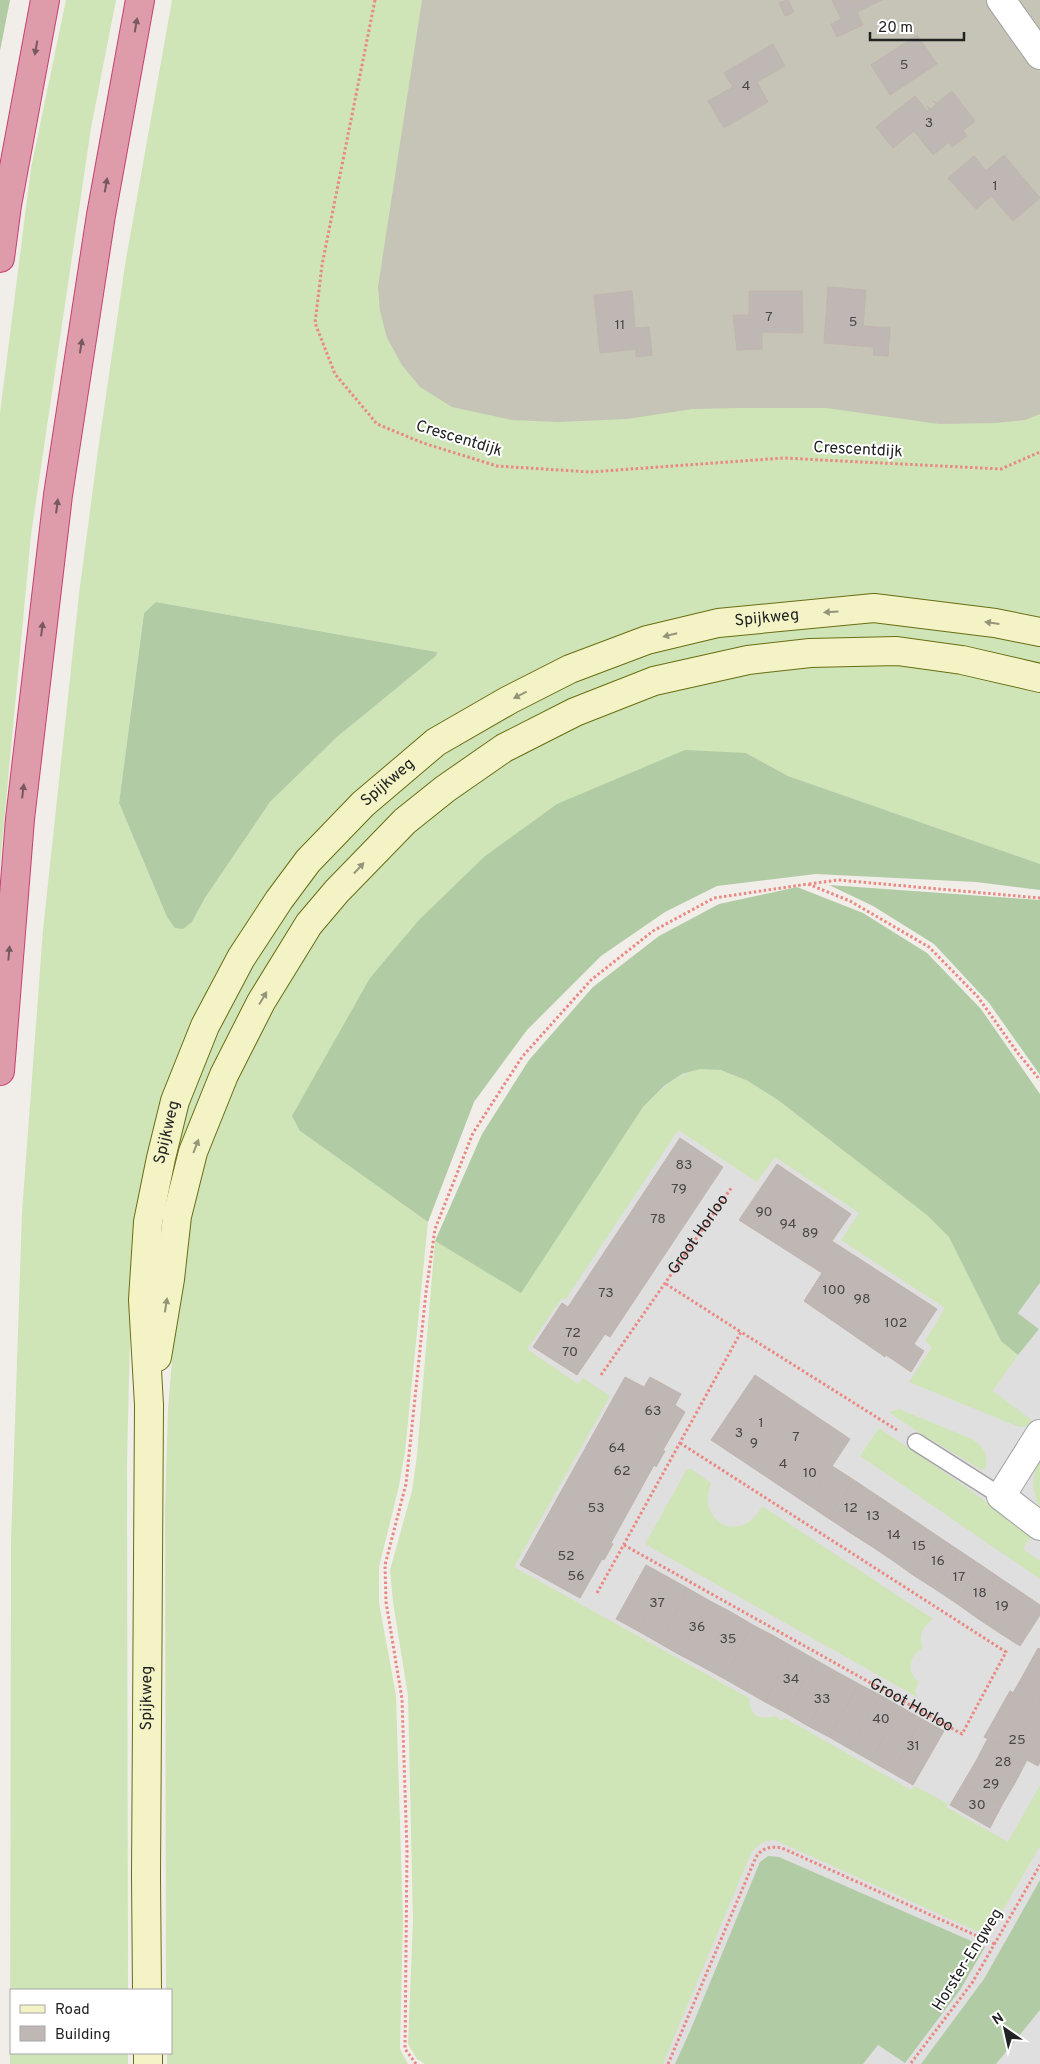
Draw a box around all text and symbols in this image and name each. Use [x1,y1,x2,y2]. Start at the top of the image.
scale bar [870,10,964,42]
one-way arrow [132,17,140,33]
text: 20 m [878,19,913,38]
one-way arrow [31,40,39,56]
house number: 5 [900,57,908,74]
house number: 4 [742,78,750,95]
house number: 3 [925,115,933,132]
one-way arrow [103,177,111,193]
house number: 1 [992,178,998,195]
house number: 7 [765,309,773,326]
house number: 5 [849,314,857,331]
house number: 11 [615,317,625,334]
one-way arrow [77,337,85,353]
street label: Crescentdijk [413,416,505,462]
street label: Crescentdijk [813,438,903,462]
one-way arrow [53,498,61,514]
street label: Spijkweg [734,605,800,631]
one-way arrow [822,608,838,616]
one-way arrow [984,618,1000,626]
one-way arrow [38,621,46,637]
one-way arrow [663,631,678,639]
one-way arrow [512,691,527,699]
street label: Spijkweg [357,754,419,811]
one-way arrow [19,782,27,798]
one-way arrow [353,862,365,874]
one-way arrow [6,944,14,960]
one-way arrow [259,992,268,1005]
street label: Spijkweg [150,1099,185,1166]
one-way arrow [192,1138,200,1153]
house number: 83 [676,1157,692,1174]
house number: 79 [671,1181,687,1198]
street label: Groot Horloo [664,1191,734,1279]
house number: 90 [755,1204,773,1221]
house number: 78 [650,1211,666,1228]
house number: 94 [779,1216,797,1233]
house number: 89 [802,1225,818,1242]
house number: 100 [822,1282,846,1299]
house number: 73 [598,1285,614,1302]
house number: 98 [854,1291,870,1308]
one-way arrow [162,1297,170,1313]
house number: 102 [885,1315,907,1332]
house number: 72 [565,1325,581,1342]
house number: 70 [562,1344,578,1361]
house number: 63 [645,1403,661,1420]
house number: 1 [758,1415,764,1432]
house number: 3 [735,1425,743,1442]
house number: 7 [792,1429,800,1446]
house number: 9 [750,1435,758,1452]
house number: 64 [608,1440,626,1457]
house number: 4 [779,1456,787,1473]
house number: 62 [614,1463,630,1480]
house number: 10 [803,1465,817,1482]
house number: 53 [587,1500,605,1517]
house number: 12 [844,1500,858,1517]
house number: 13 [866,1508,880,1525]
house number: 14 [887,1527,901,1544]
house number: 15 [912,1538,926,1555]
house number: 52 [557,1548,575,1565]
house number: 16 [931,1553,945,1570]
house number: 56 [567,1568,585,1585]
house number: 17 [953,1569,965,1586]
house number: 18 [973,1585,987,1602]
house number: 37 [649,1595,665,1612]
house number: 19 [995,1598,1009,1615]
house number: 36 [689,1619,705,1636]
house number: 35 [719,1631,737,1648]
street label: Spijkweg [137,1666,157,1730]
house number: 34 [782,1671,800,1688]
street label: Groot Horloo [866,1674,957,1737]
house number: 33 [814,1691,830,1708]
house number: 40 [872,1711,890,1728]
house number: 25 [1008,1732,1026,1749]
house number: 31 [906,1738,920,1755]
house number: 28 [994,1754,1012,1771]
house number: 29 [983,1776,999,1793]
house number: 30 [968,1797,986,1814]
street label: Horster-Engweg [928,1905,1008,2015]
legend [10,1989,172,2054]
text: Road [55,2001,90,2020]
north arrow [980,2004,1030,2054]
text: N [990,2010,1007,2029]
text: Building [55,2026,110,2045]

